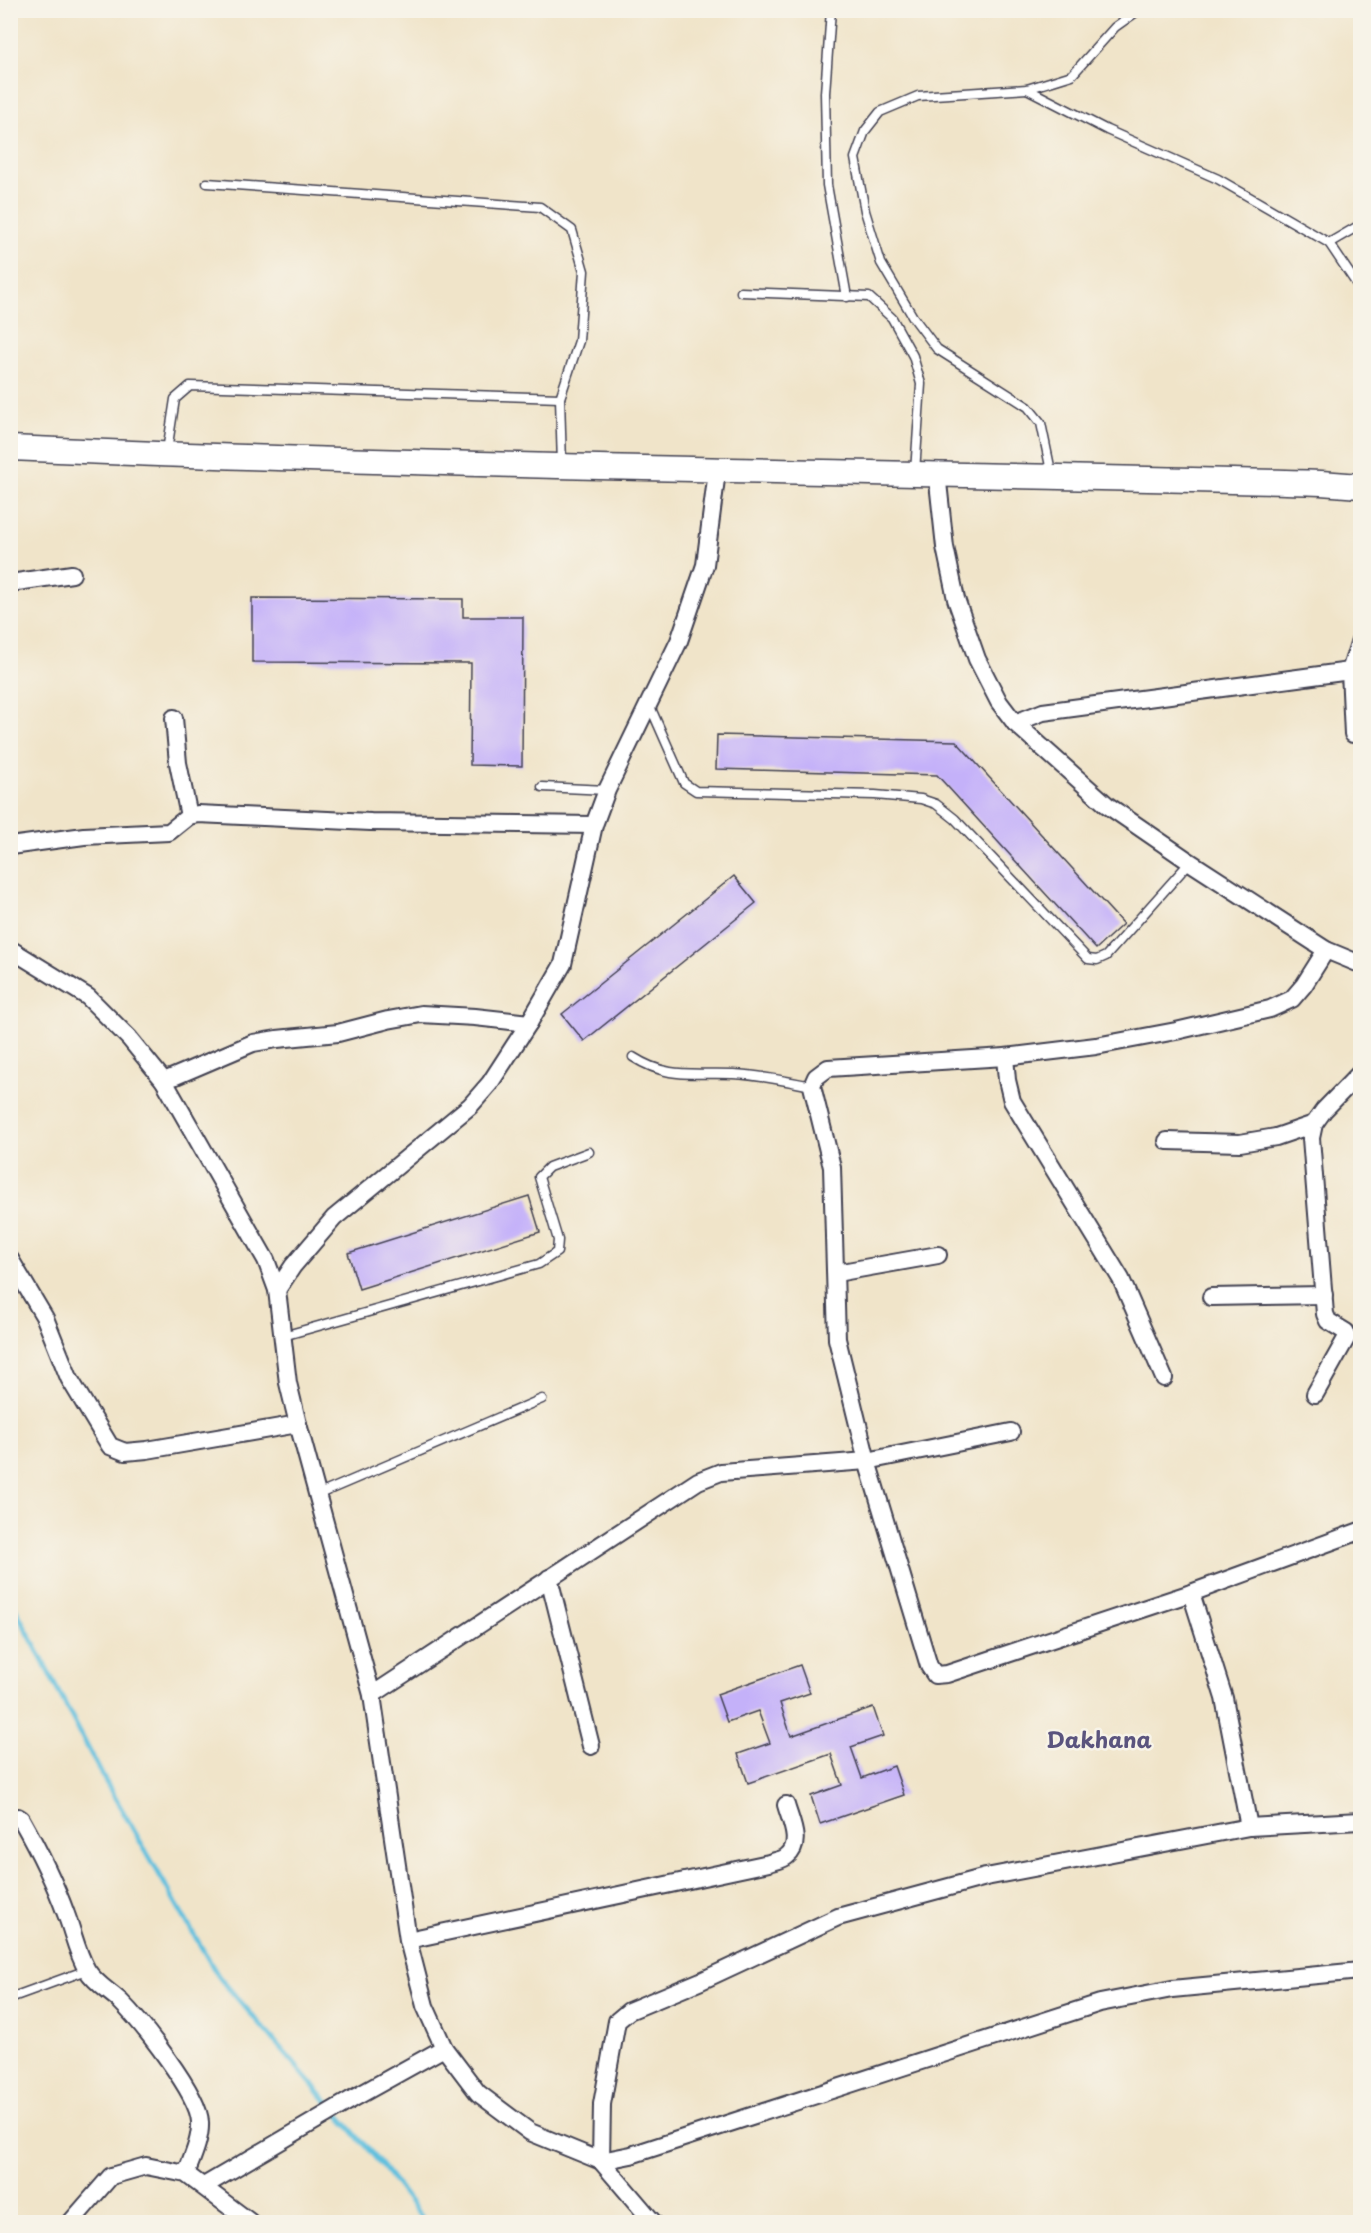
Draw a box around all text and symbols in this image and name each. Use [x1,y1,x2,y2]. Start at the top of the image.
district label: Dakhana [1046,1722,1152,1755]

